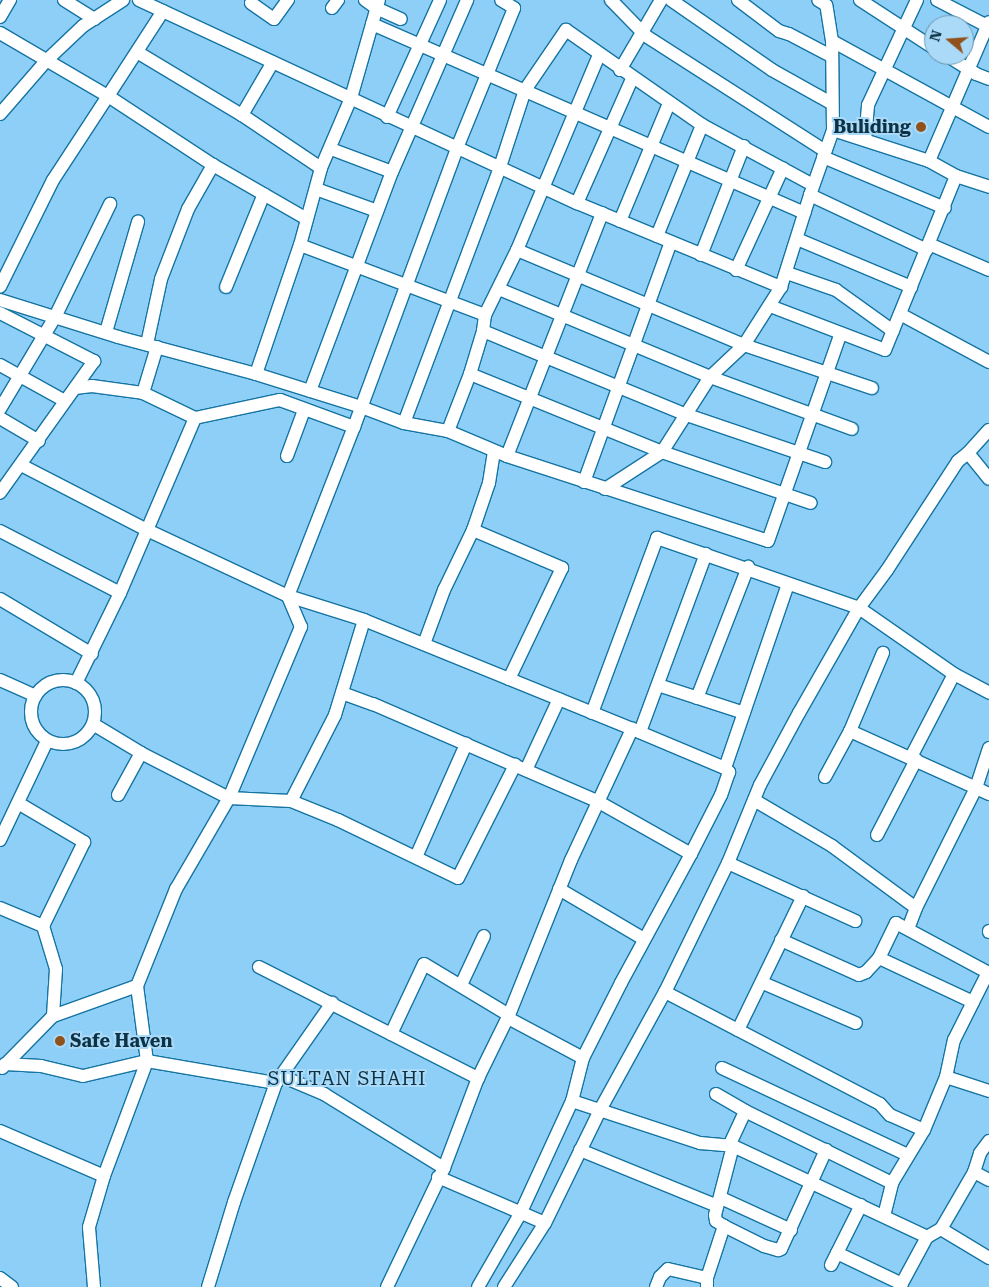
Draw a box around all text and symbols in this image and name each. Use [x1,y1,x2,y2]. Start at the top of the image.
north arrow [924,15,974,65]
text: N [926,28,945,43]
place label: Buliding [833,116,911,138]
marker: Buliding [915,121,927,133]
place label: Safe Haven [70,1030,173,1052]
marker: Safe Haven [54,1035,66,1047]
district label: SULTAN SHAHI [266,1068,428,1090]

